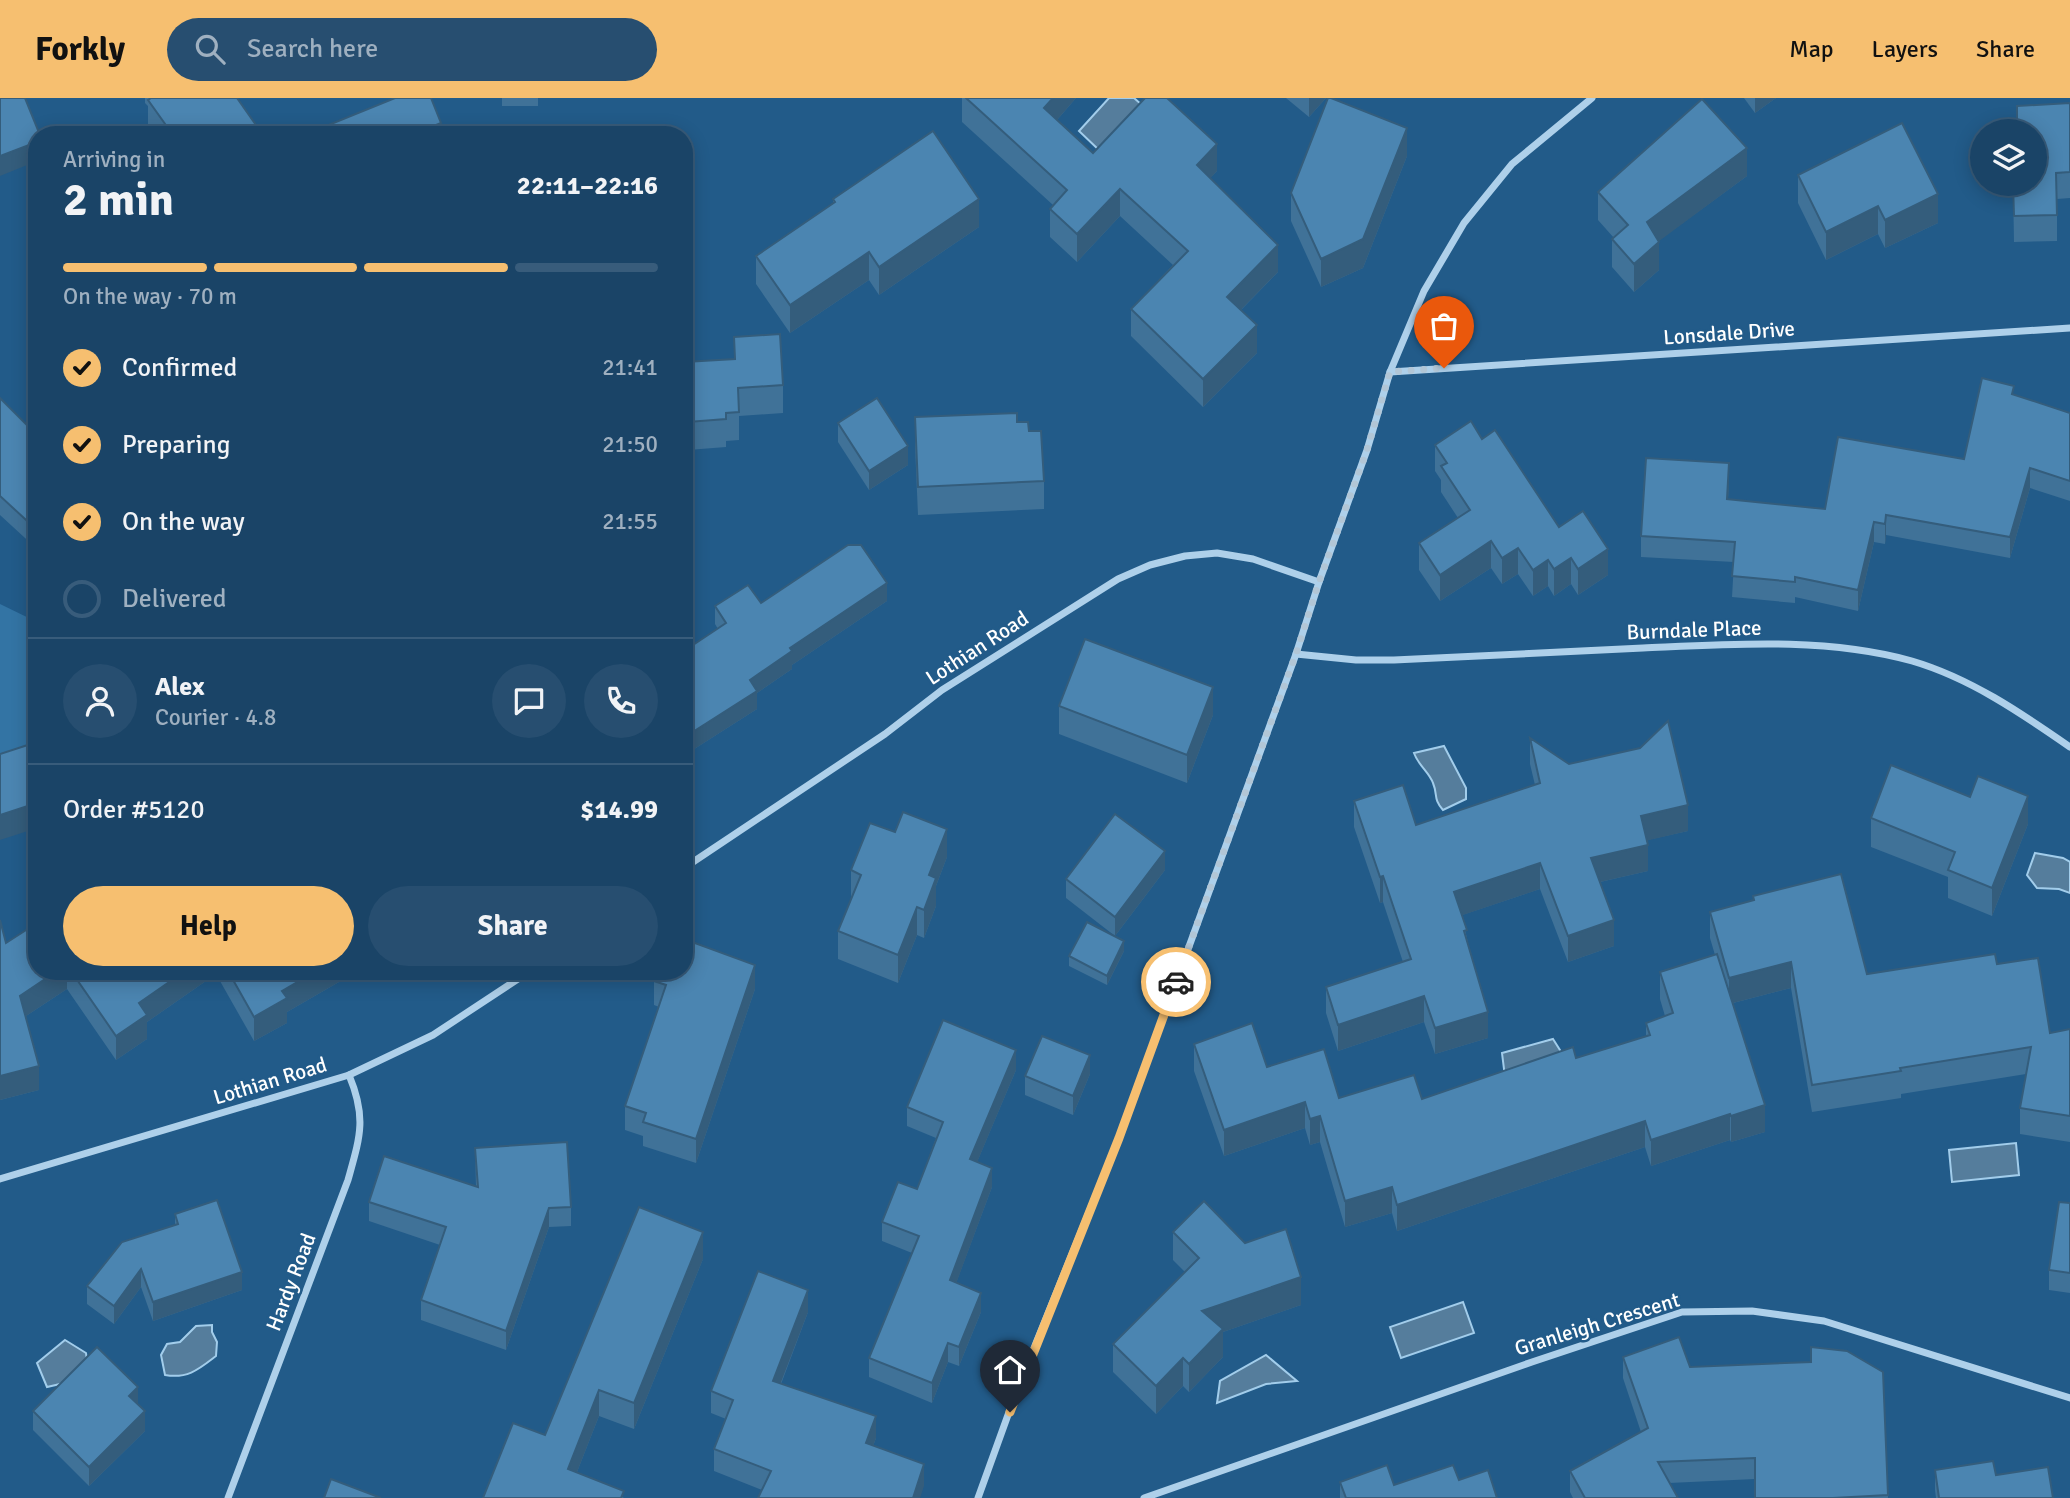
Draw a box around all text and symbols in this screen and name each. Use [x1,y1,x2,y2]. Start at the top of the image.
search box [167,18,657,81]
text: Forkly [35,29,125,70]
icon: search [191,30,229,68]
text: Search here [247,33,378,65]
text: Map [1789,34,1834,64]
text: Layers [1872,34,1938,64]
text: Share [1976,34,2035,64]
map controls [1970,119,2047,196]
button: layers [1970,119,2047,196]
text: Arriving in [63,145,165,174]
text: 22:11–22:16 [517,170,658,202]
text: 2 min [63,172,174,228]
text: On the way · 70 m [63,282,237,311]
pin [1414,296,1474,368]
icon: bag [1425,307,1463,345]
street label: Lonsdale Drive [1662,315,1796,351]
icon: check [63,349,101,387]
text: Confirmed [122,352,237,384]
text: 21:41 [602,353,658,382]
icon: check [63,426,101,464]
text: Preparing [122,429,230,461]
text: 21:50 [602,430,658,459]
icon: check [63,503,101,541]
text: On the way [122,506,245,538]
text: 21:55 [602,507,658,536]
text: Delivered [122,583,227,615]
street label: Lothian Road [921,605,1033,691]
street label: Burndale Place [1626,615,1762,645]
button: person [63,664,137,738]
button: chat [492,664,566,738]
button: phone [584,664,658,738]
text: Alex [155,671,205,703]
text: Courier · 4.8 [155,703,276,732]
text: Order #5120 [63,794,204,826]
text: $14.99 [580,794,658,826]
button: Help [63,886,354,966]
button: Share [368,886,658,966]
courier [1141,947,1211,1017]
icon: car [1157,963,1195,1001]
street label: Lothian Road [210,1051,330,1111]
street label: Hardy Road [260,1229,322,1335]
street label: Granleigh Crescent [1511,1287,1683,1361]
pin [980,1340,1040,1412]
icon: home [991,1351,1029,1389]

